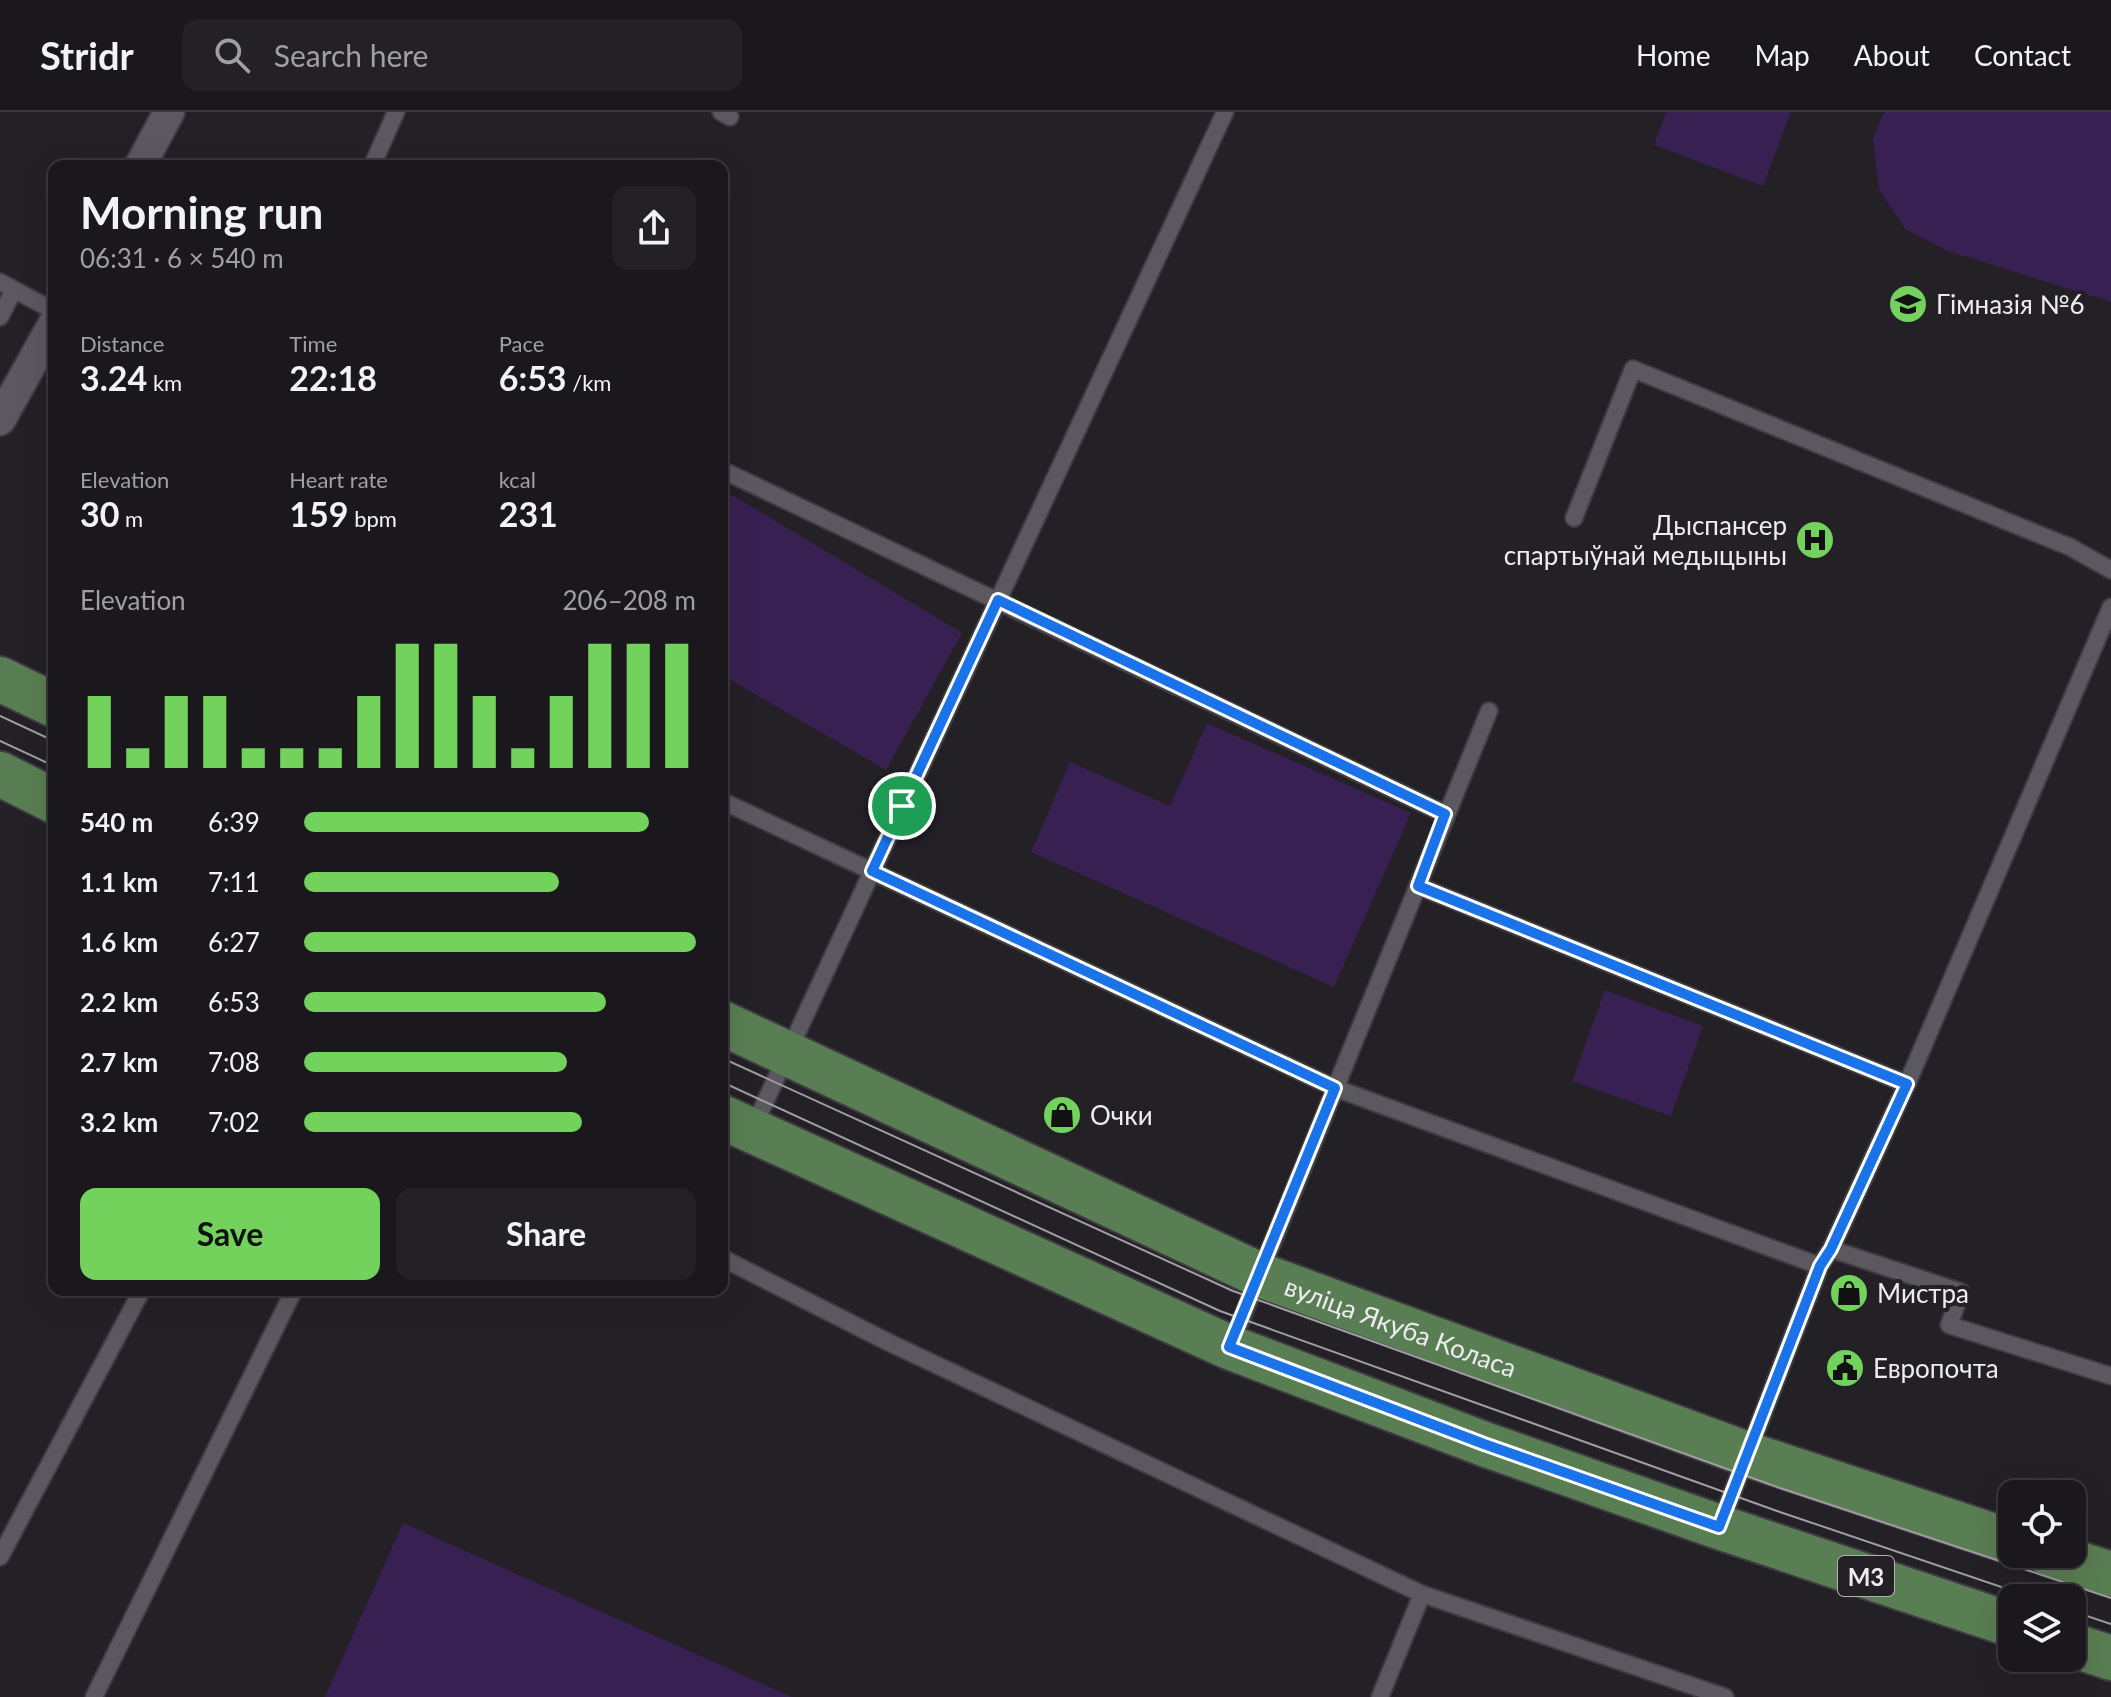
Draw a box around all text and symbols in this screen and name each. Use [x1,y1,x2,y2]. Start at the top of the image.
search box [182,19,742,91]
text: Stridr [40,32,134,78]
icon: search [210,33,254,77]
text: Search here [274,37,428,73]
text: Home [1636,38,1711,72]
text: Map [1755,38,1810,72]
text: About [1854,38,1930,72]
text: Contact [1974,38,2071,72]
text: Morning run [80,186,323,238]
button: share [612,186,696,270]
text: 06:31 · 6 × 540 m [80,242,284,274]
school or university icon: Гімназія №6 [1887,283,1929,325]
place label: Гімназія №6 [1936,288,2085,320]
text: Distance [80,330,164,357]
text: Time [289,330,337,357]
text: Pace [499,330,544,357]
text: 3.24 [80,357,147,398]
text: 22:18 [289,357,377,398]
text: 6:53 [499,357,567,398]
text: km [147,369,182,396]
text: /km [567,369,611,396]
text: Elevation [80,466,169,493]
text: Heart rate [289,466,388,493]
text: kcal [499,466,536,493]
text: 30 [80,493,119,534]
text: 159 [289,493,349,534]
text: 231 [499,493,558,534]
text: m [119,505,143,532]
text: bpm [349,505,397,532]
place label: Дыспансер спартыўнай медыцыны [1504,509,1787,571]
hospital icon: Дыспансер спартыўнай медыцыны [1794,519,1836,561]
text: Elevation [80,584,186,616]
text: 206–208 m [562,584,696,616]
pin [868,772,936,840]
icon: arrive [880,784,924,828]
text: 540 m [80,806,153,838]
text: 6:39 [208,806,260,838]
text: 1.1 km [80,866,158,898]
text: 7:11 [208,866,260,898]
text: 1.6 km [80,926,158,958]
text: 6:27 [208,926,260,958]
text: 2.2 km [80,986,158,1018]
text: 6:53 [208,986,260,1018]
text: 2.7 km [80,1046,158,1078]
text: 7:08 [208,1046,260,1078]
shop icon: Очки [1041,1094,1083,1136]
place label: Очки [1090,1099,1153,1131]
text: 3.2 km [80,1106,158,1138]
text: 7:02 [208,1106,260,1138]
button: Save [80,1188,380,1280]
button: Share [396,1188,696,1280]
street label: вуліца Якуба Коласа [1280,1269,1521,1384]
shop icon: Мистра [1828,1272,1870,1314]
place label: Мистра [1877,1277,1969,1309]
public building icon: Европочта [1824,1347,1866,1389]
place label: Европочта [1873,1352,1999,1384]
map controls [1998,1480,2086,1672]
button: locate [1998,1480,2086,1568]
road number: М3 [1838,1556,1894,1596]
button: layers [1998,1584,2086,1672]

